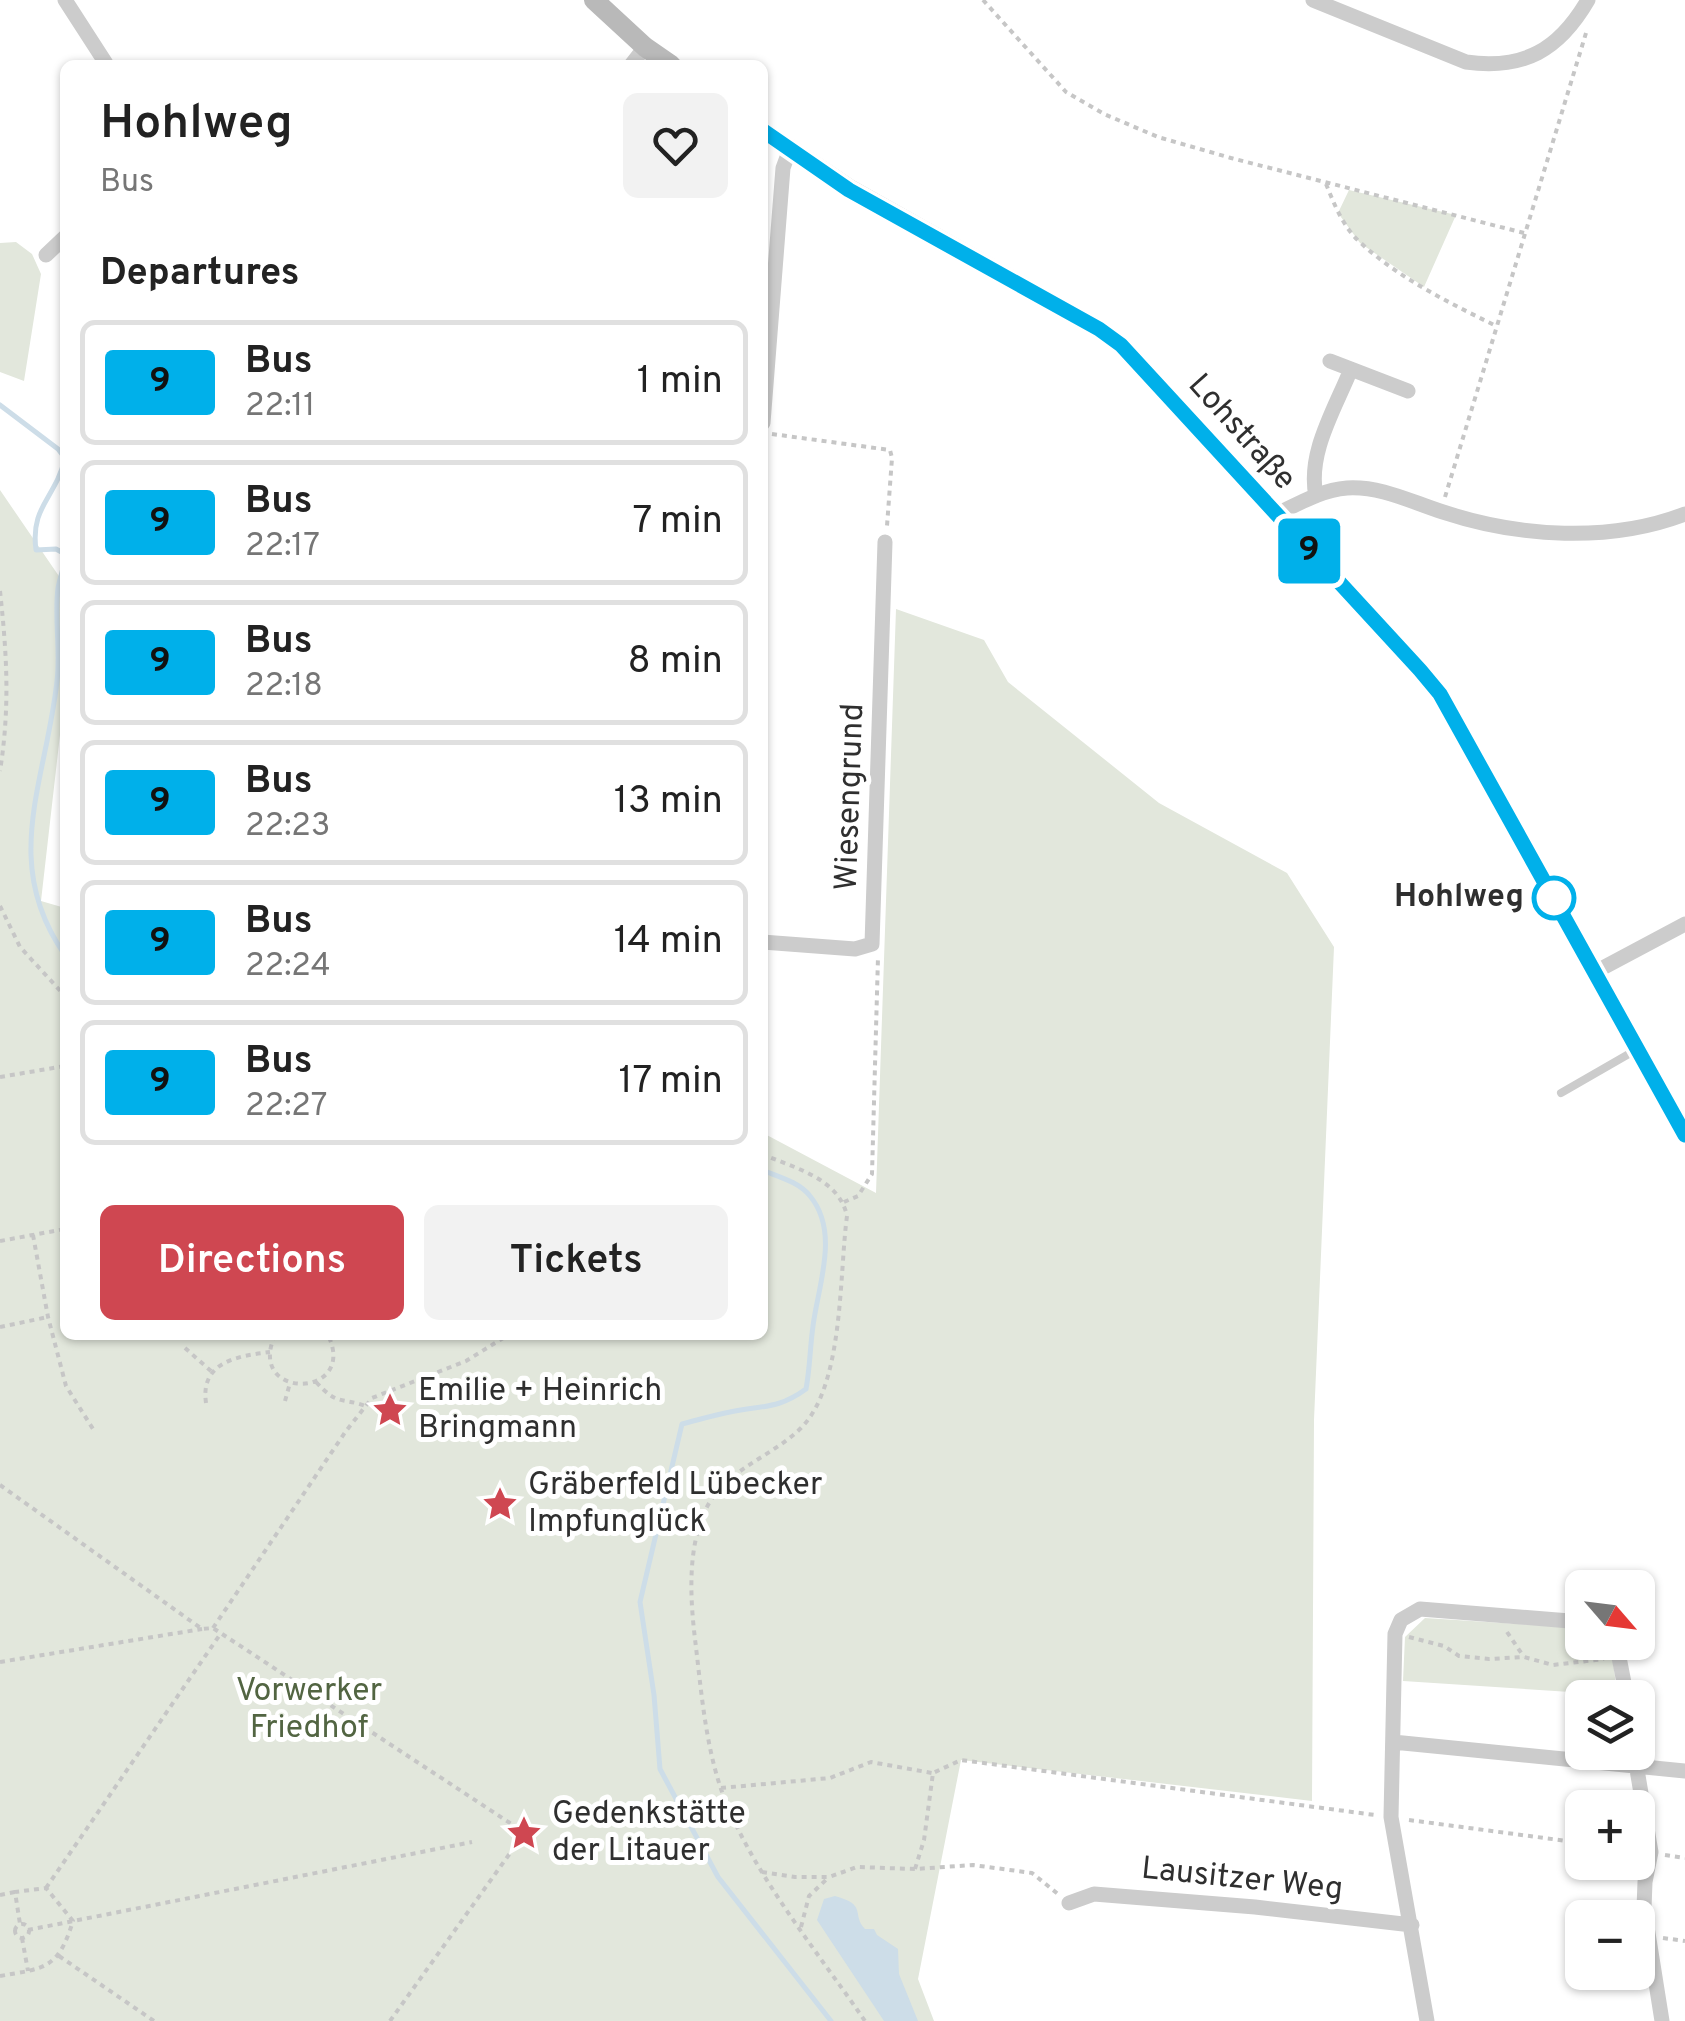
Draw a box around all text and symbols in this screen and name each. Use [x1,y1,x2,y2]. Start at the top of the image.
button: heart [623,93,728,198]
text: Hohlweg [100,95,293,155]
text: Bus [100,163,154,203]
text: Departures [100,250,300,299]
text: Bus [245,338,312,387]
text: 1 min [637,358,723,407]
text: 9 [149,360,171,404]
street label: Lohstraße [1178,367,1304,499]
text: 22:11 [245,387,315,427]
text: Bus [245,478,312,527]
text: 7 min [633,498,723,547]
text: 9 [149,500,171,544]
line badge: 9 [1276,518,1342,584]
text: 22:17 [245,527,320,567]
text: 9 [1298,529,1320,573]
text: Bus [245,618,312,667]
text: 8 min [628,638,723,687]
text: 9 [149,640,171,684]
text: 22:18 [245,667,323,707]
street label: Wiesengrund [828,702,874,892]
text: Bus [245,758,312,807]
text: 13 min [614,778,723,827]
text: 9 [149,780,171,824]
text: 22:23 [245,807,330,847]
marker: Hohlweg [1533,877,1575,919]
place label: Hohlweg [1394,878,1524,918]
text: Bus [245,898,312,947]
text: 14 min [614,918,723,967]
text: 9 [149,920,171,964]
text: 22:24 [245,947,331,987]
text: Bus [245,1038,312,1087]
text: 17 min [618,1058,723,1107]
text: 9 [149,1060,171,1104]
text: 22:27 [245,1087,327,1127]
button: Directions [100,1205,404,1320]
button: Tickets [424,1205,728,1320]
place label: Emilie + Heinrich Bringmann [418,1372,662,1449]
place icon: Emilie + Heinrich Bringmann [371,1391,409,1429]
place label: Gräberfeld Lübecker Impfunglück [528,1466,823,1543]
place icon: Gräberfeld Lübecker Impfunglück [481,1485,519,1523]
north arrow [1565,1570,1655,1660]
map controls [1565,1570,1655,1990]
park label: Vorwerker Friedhof [236,1672,382,1749]
button: layers [1565,1680,1655,1770]
button: + [1565,1790,1655,1880]
place label: Gedenkstätte der Litauer [552,1795,746,1872]
place icon: Gedenkstätte der Litauer [505,1814,543,1852]
street label: Lausitzer Weg [1139,1850,1345,1910]
button: − [1565,1900,1655,1990]

